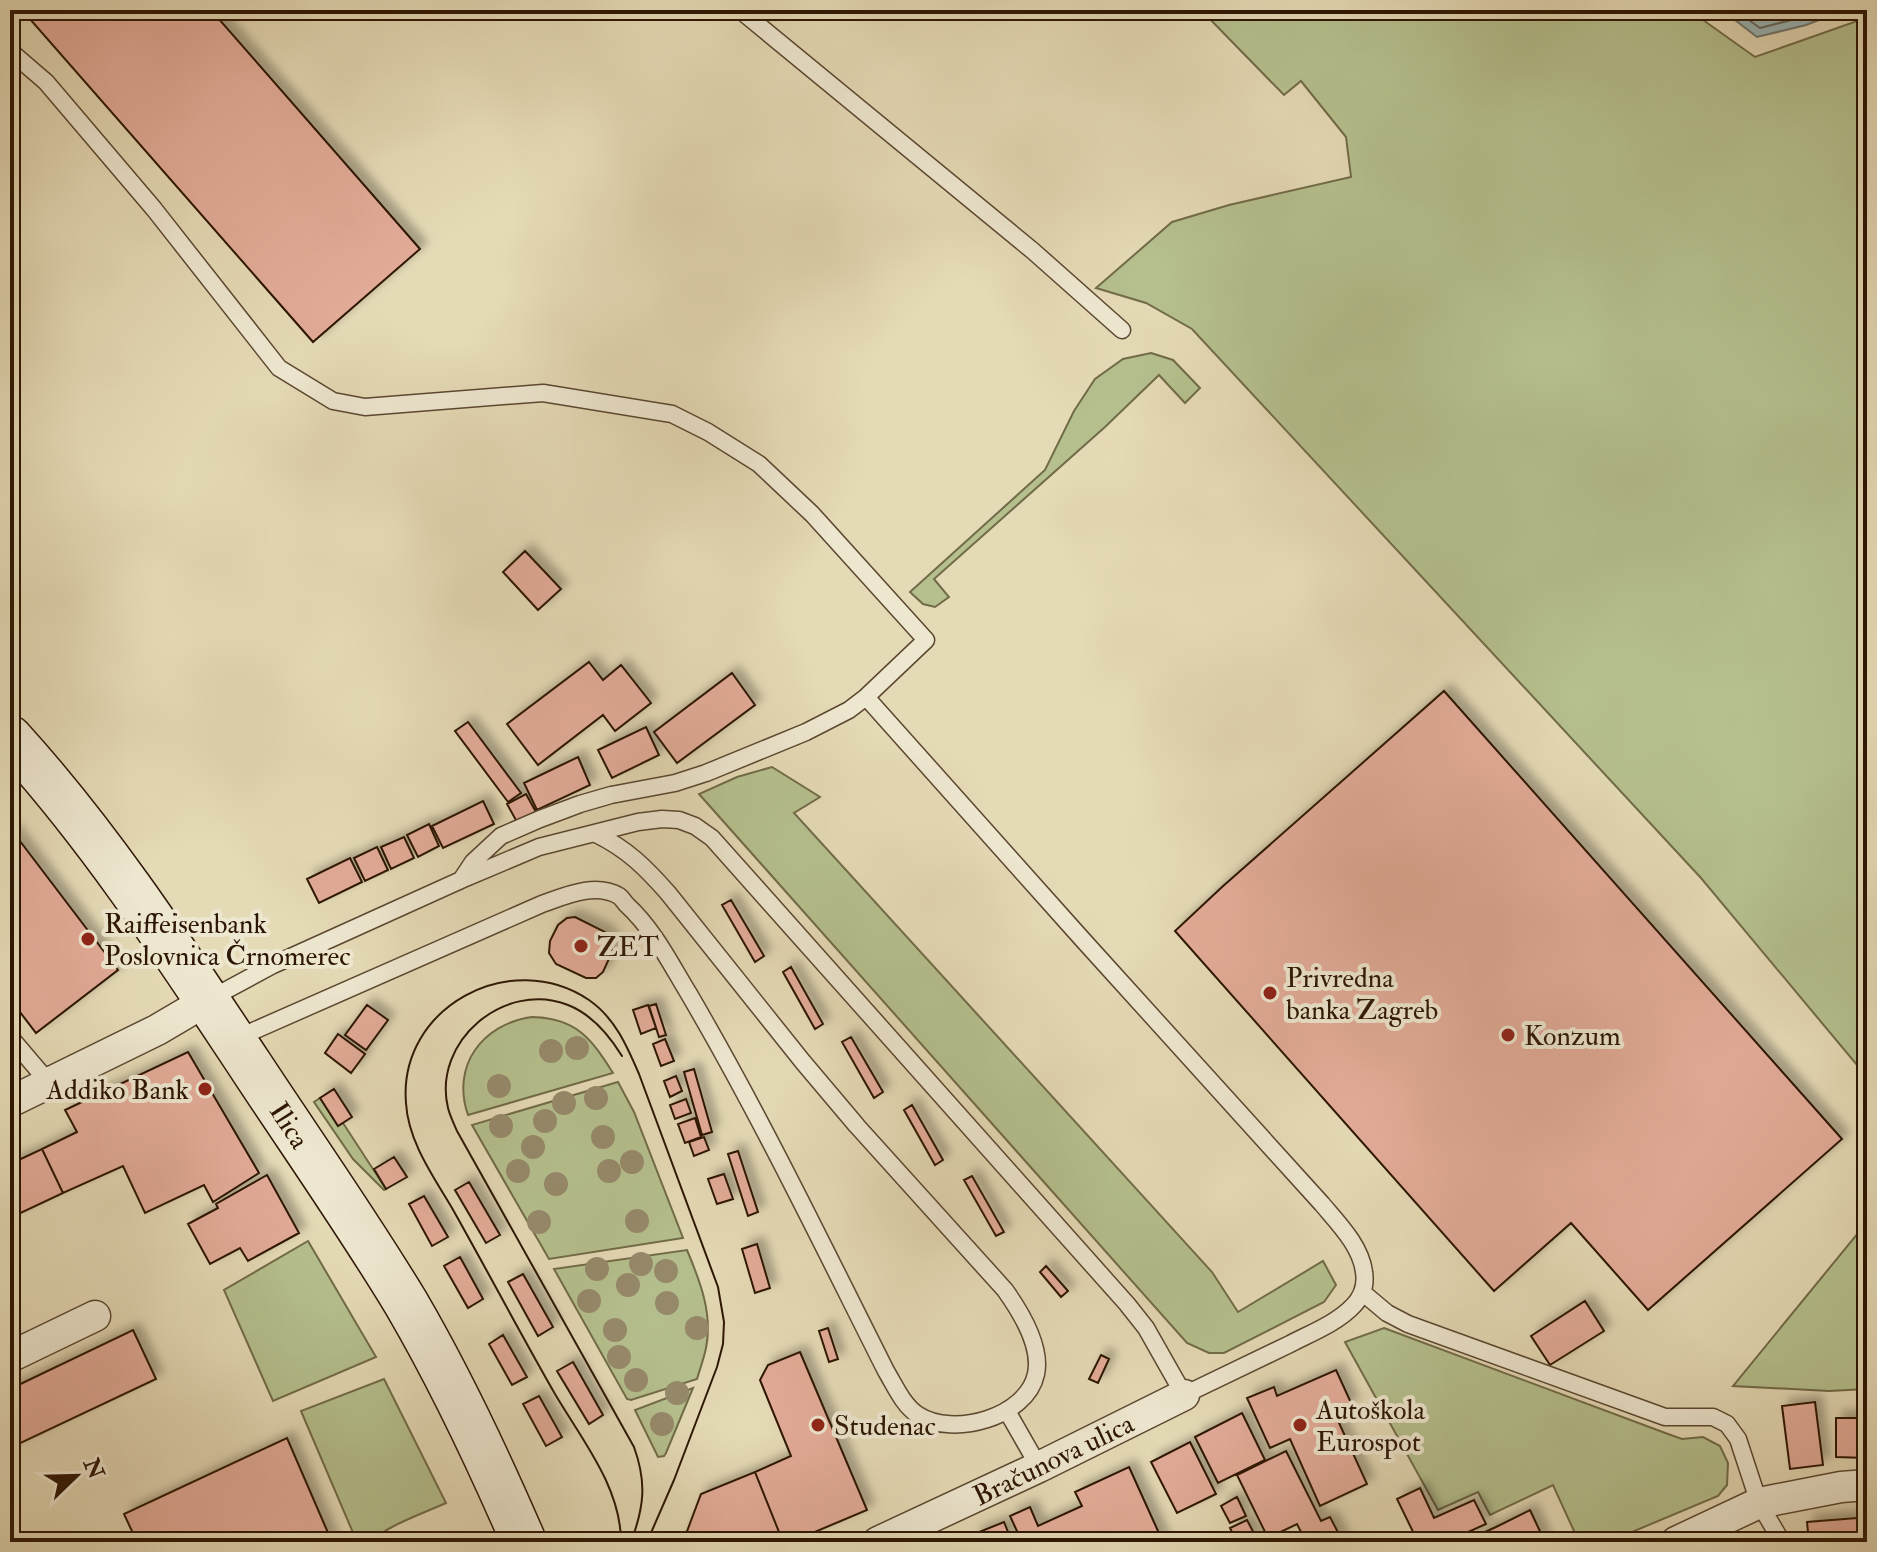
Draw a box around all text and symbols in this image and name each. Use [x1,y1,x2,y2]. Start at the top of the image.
place label: Raiffeisenbank Poslovnica Črnomerec [104,907,351,974]
marker: Raiffeisenbank Poslovnica Črnomerec [79,930,97,948]
place label: ZET [597,930,659,965]
marker: ZET [572,937,590,955]
place label: Privredna banka Zagreb [1286,961,1438,1028]
marker: Privredna banka Zagreb [1261,984,1279,1002]
place label: Konzum [1524,1019,1621,1054]
marker: Konzum [1499,1026,1517,1044]
place label: Addiko Bank [45,1073,190,1108]
marker: Addiko Bank [196,1080,214,1098]
street label: Ilica [261,1096,317,1156]
place label: Autoškola Eurospot [1315,1393,1426,1460]
street label: Bračunova ulica [967,1406,1140,1514]
place label: Studenac [834,1409,936,1444]
marker: Studenac [809,1416,827,1434]
marker: Autoškola Eurospot [1291,1416,1309,1434]
north arrow [36,1436,116,1516]
text: N [76,1453,110,1483]

